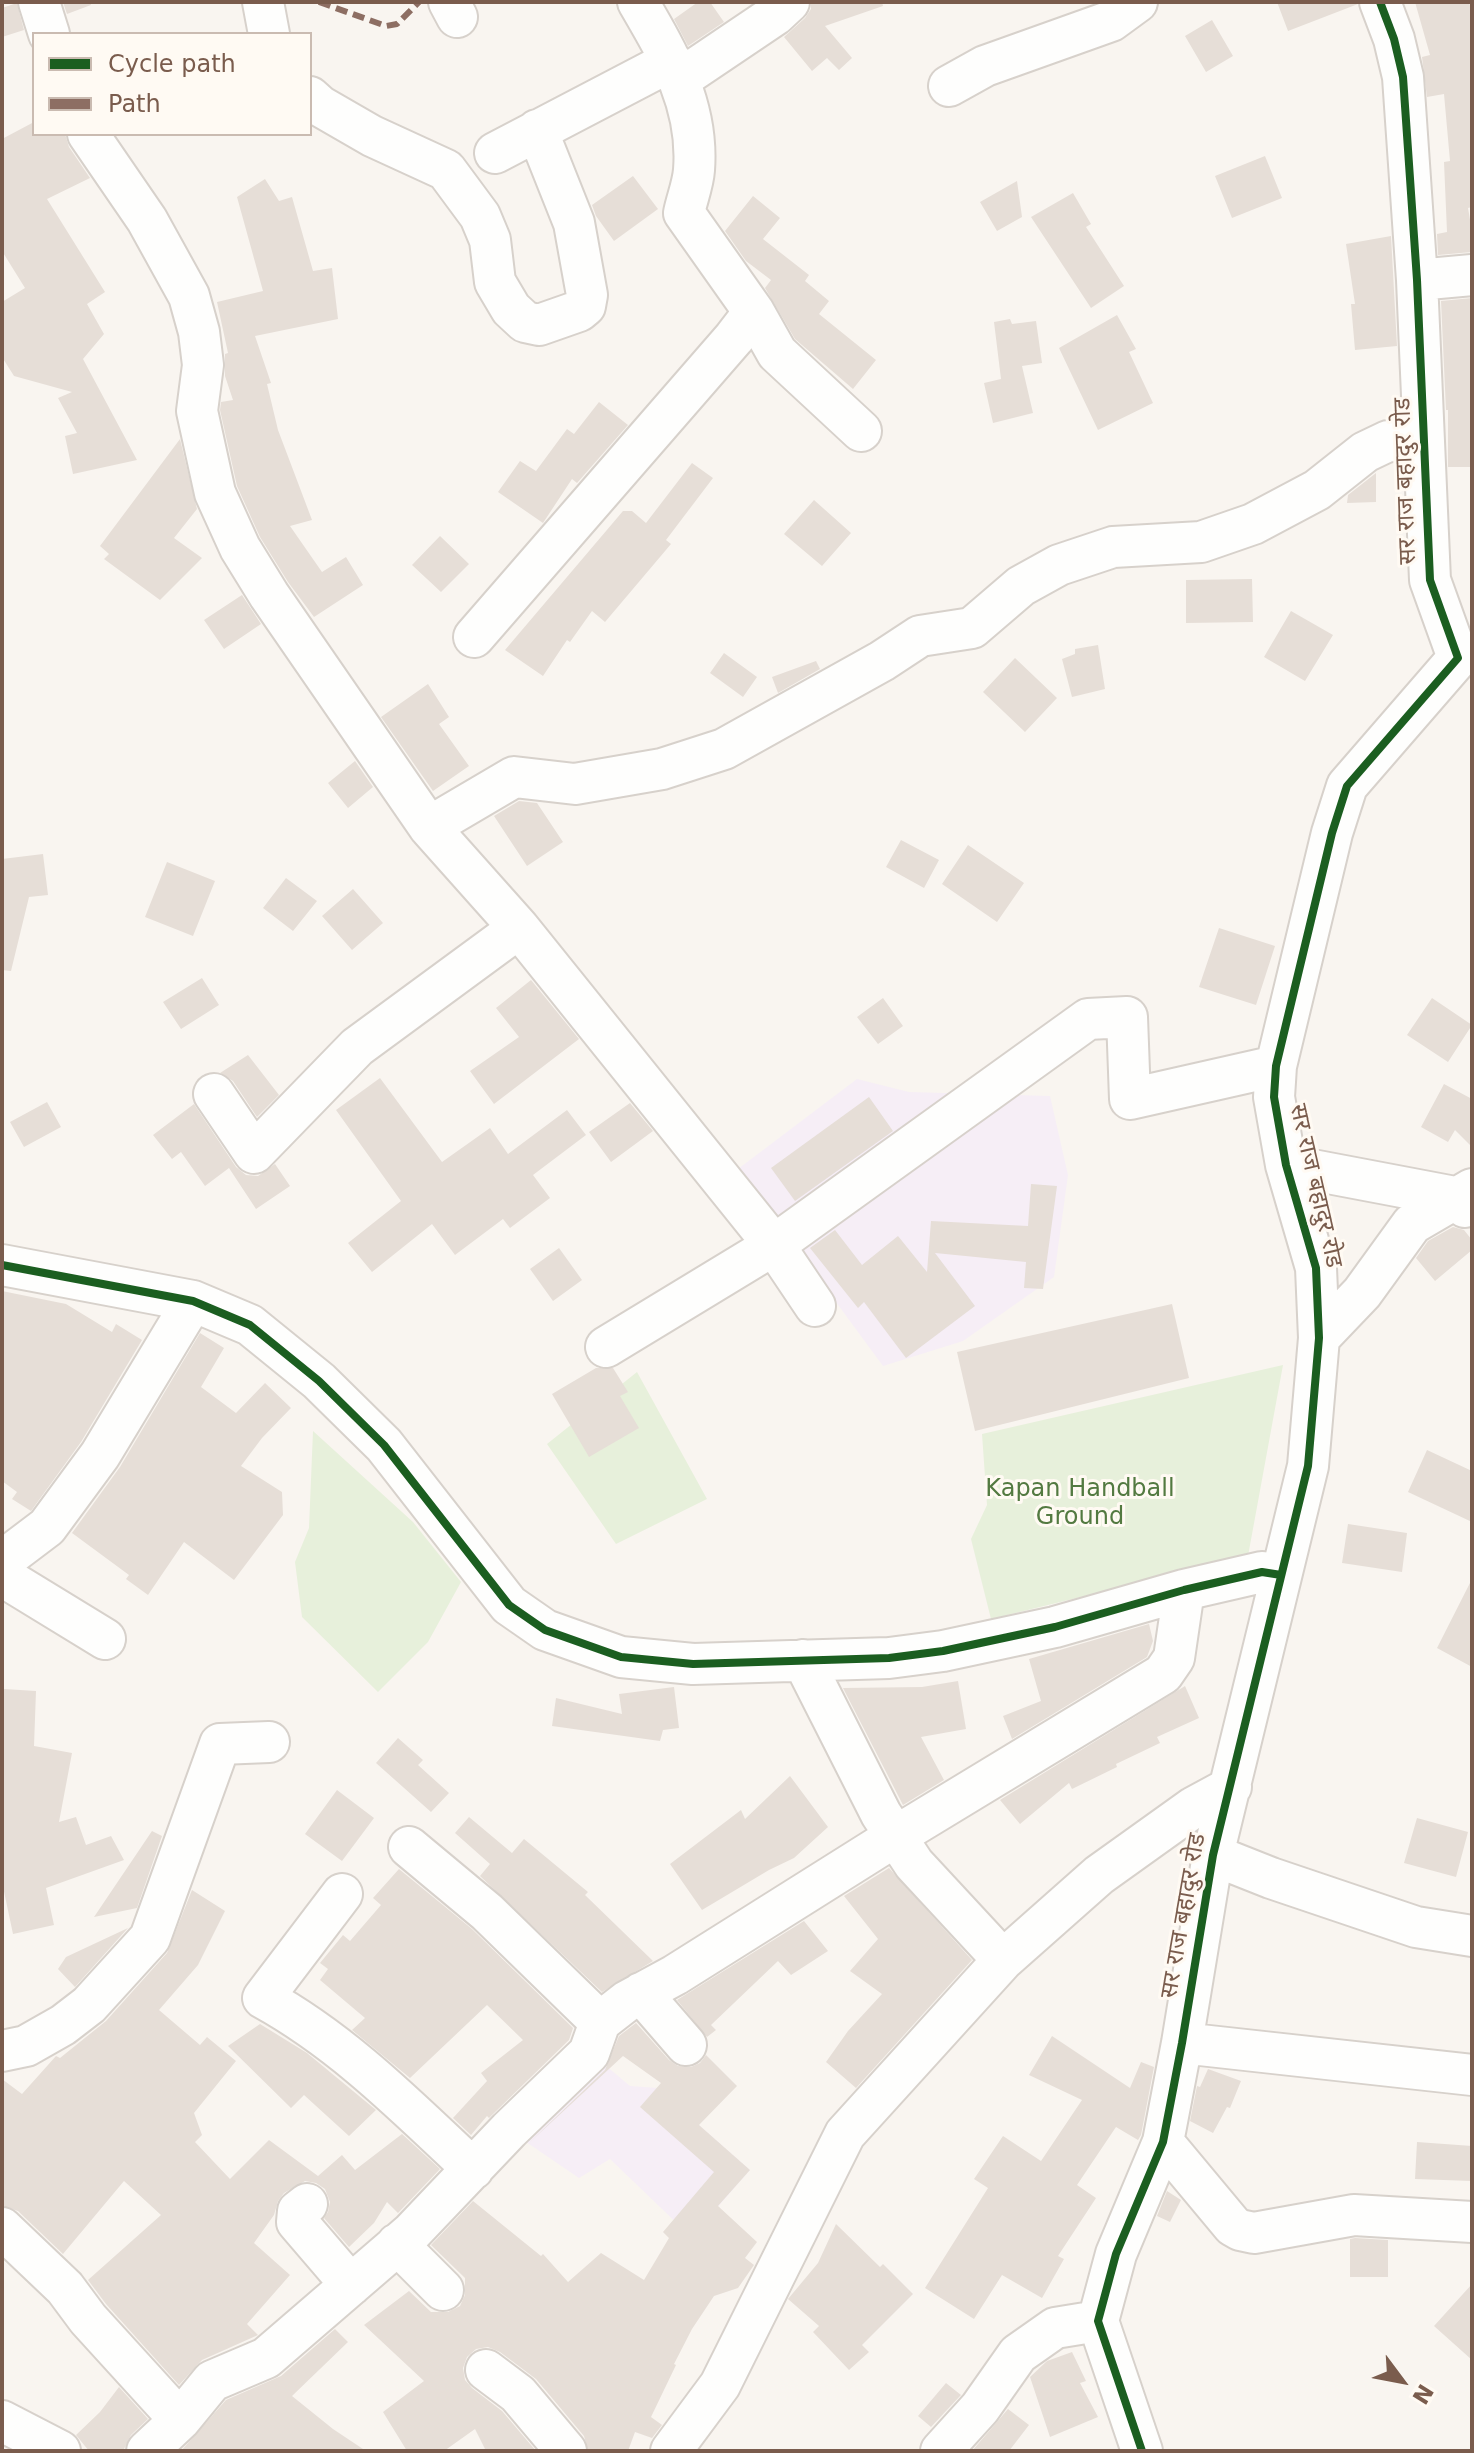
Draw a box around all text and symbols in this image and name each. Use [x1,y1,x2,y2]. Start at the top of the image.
legend [32,32,312,136]
text: Cycle path [108,50,236,78]
text: Path [108,90,161,118]
street label: सर राज बहादुर रोड [1389,397,1423,565]
street label: सर राज बहादुर रोड [1282,1101,1348,1271]
park label: Kapan Handball Ground [985,1476,1175,1532]
street label: सर राज बहादुर रोड [1155,1831,1213,2001]
north arrow [1362,2341,1442,2421]
text: N [1407,2380,1438,2408]

